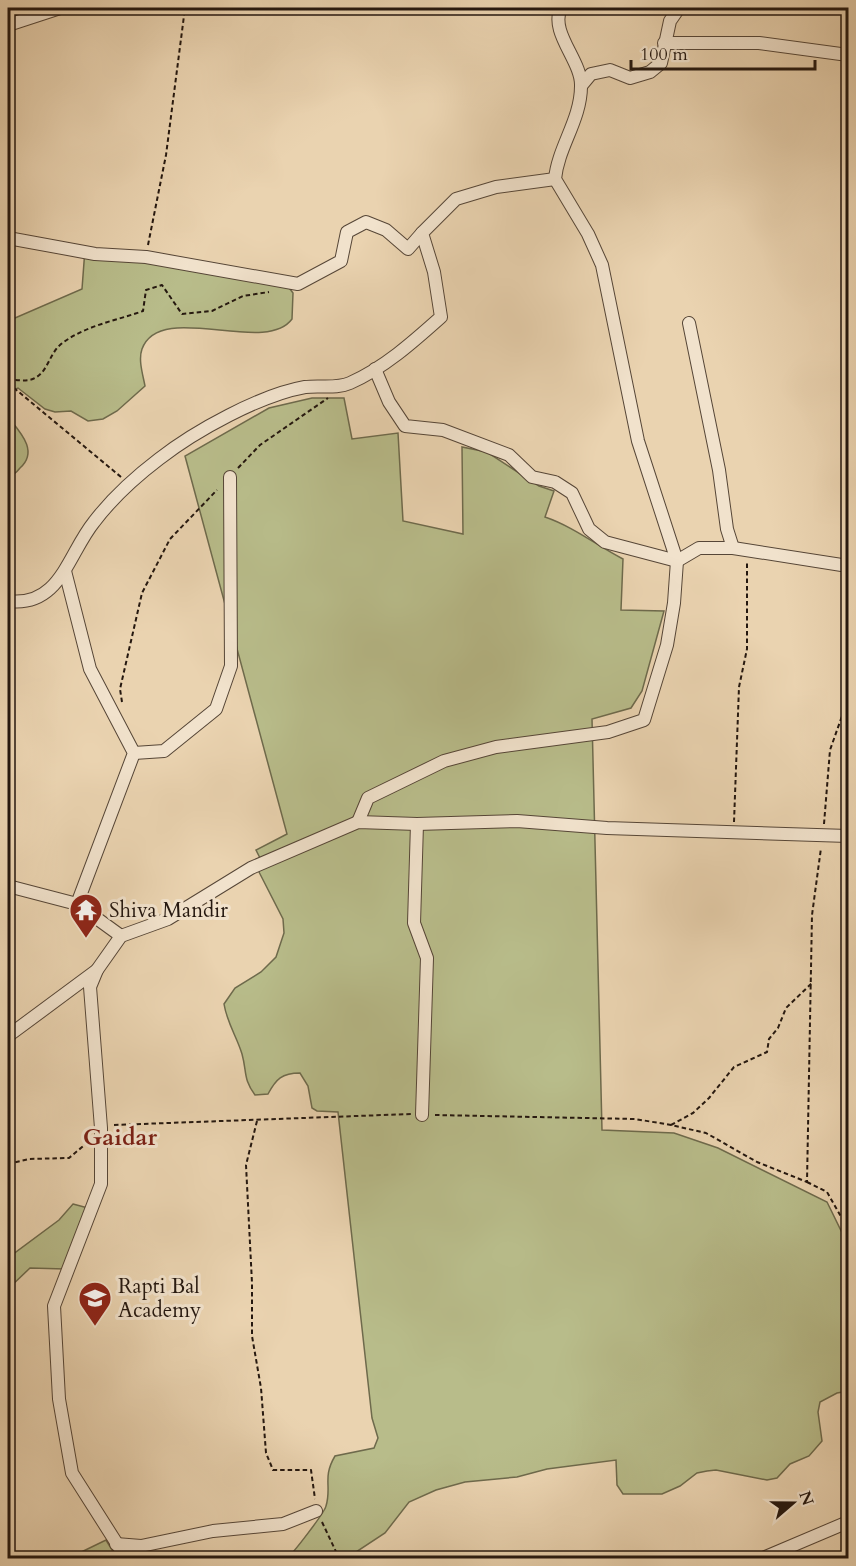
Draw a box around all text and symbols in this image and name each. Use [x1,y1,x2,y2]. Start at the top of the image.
scale bar [631,33,816,71]
text: 100 m [640,42,688,67]
temple icon: Shiva Mandir [68,892,104,939]
place label: Shiva Mandir [109,896,228,925]
district label: Gaidar [83,1121,158,1154]
place label: Rapti Bal Academy [118,1272,201,1325]
school or university icon: Rapti Bal Academy [77,1280,113,1327]
north arrow [763,1473,823,1533]
text: N [793,1488,819,1509]

